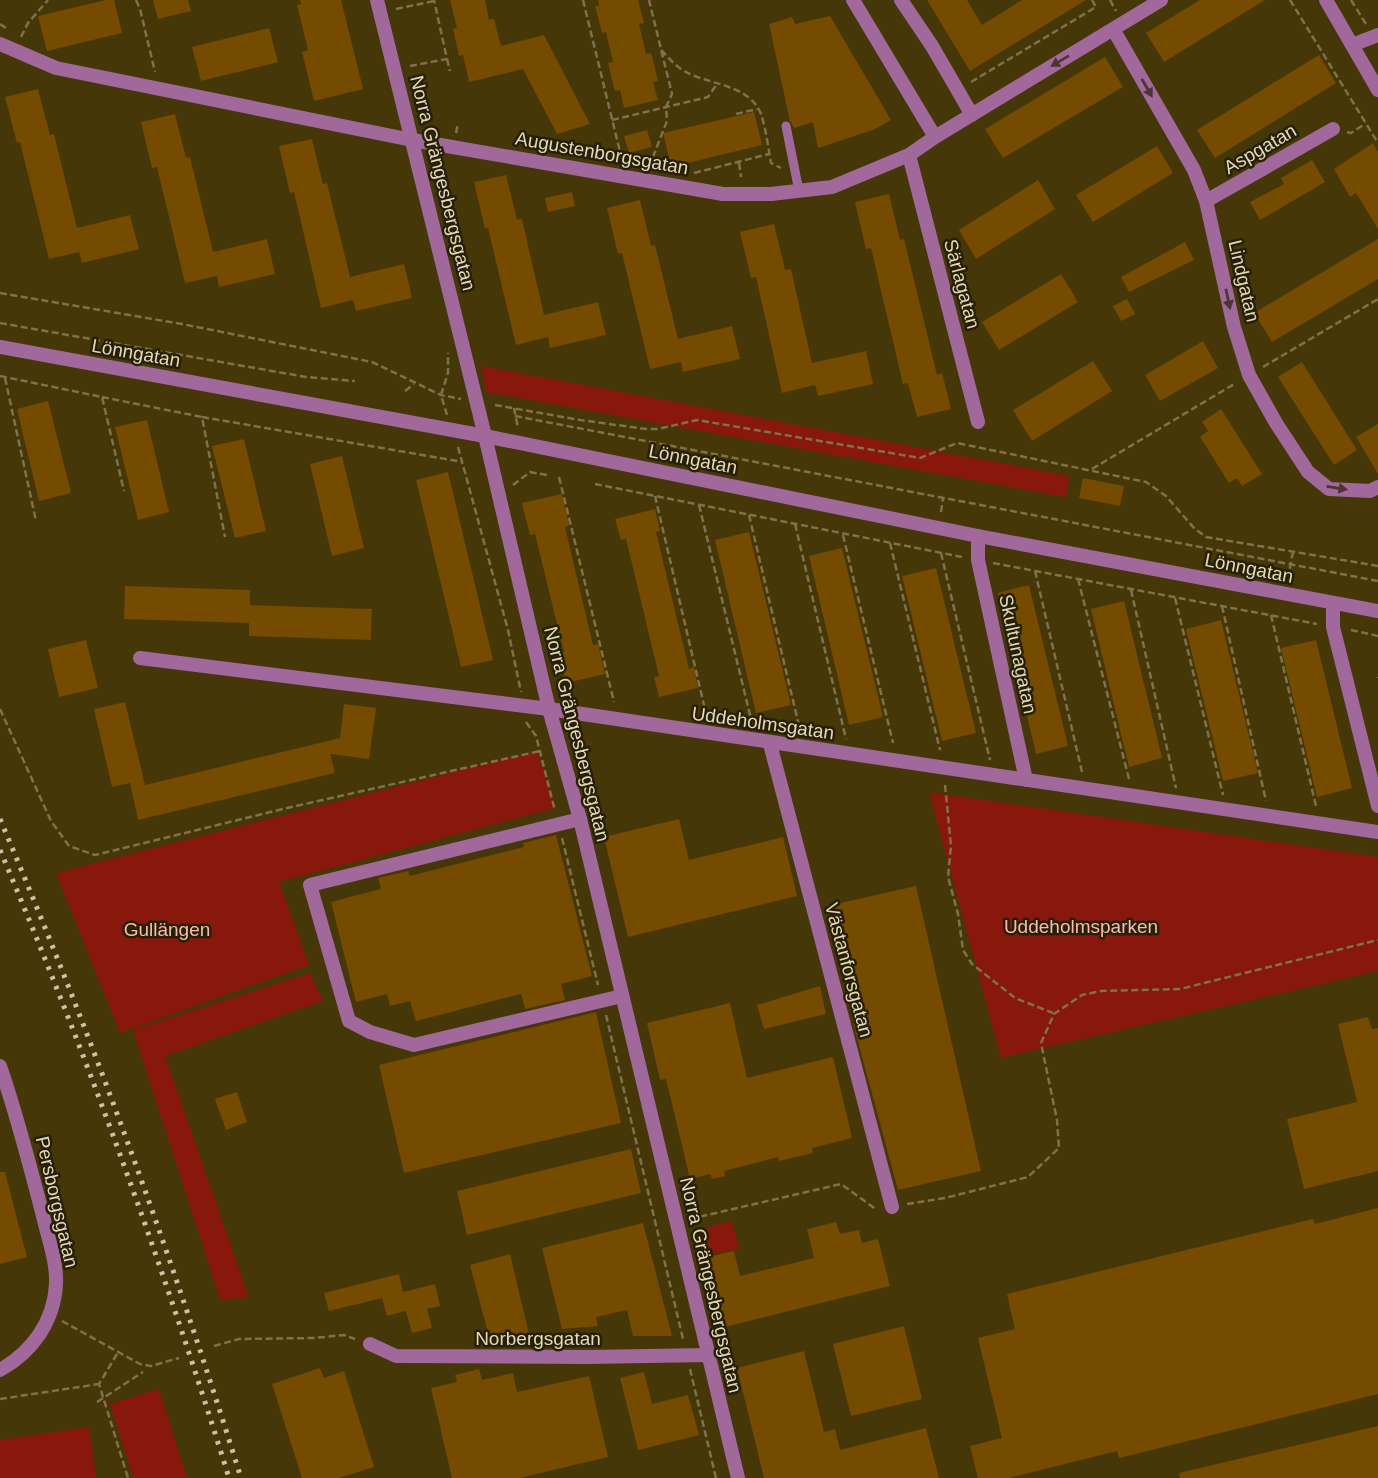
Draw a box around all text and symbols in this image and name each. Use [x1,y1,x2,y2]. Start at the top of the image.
one-way arrow [1051,55,1070,67]
street label: Norra Grängesbergsgatan [406,73,480,293]
one-way arrow [1141,79,1153,98]
street label: Aspgatan [1220,120,1300,178]
street label: Augustenborgsgatan [514,127,690,179]
street label: Särlagatan [940,237,984,331]
street label: Lindgatan [1224,238,1264,324]
one-way arrow [1222,288,1233,310]
street label: Lönngatan [90,335,182,371]
street label: Lönngatan [647,440,739,478]
one-way arrow [1327,483,1349,494]
street label: Lönngatan [1203,549,1295,587]
street label: Skultunagatan [995,592,1041,716]
street label: Norra Grängesbergsgatan [540,624,614,844]
street label: Uddeholmsgatan [690,703,836,743]
street label: Västanforsgatan [821,900,877,1040]
park label: Uddeholmsparken [1004,916,1158,937]
park label: Gullängen [124,919,210,940]
street label: Persborgsgatan [32,1134,82,1270]
street label: Norra Grängesbergsgatan [676,1175,746,1395]
street label: Norbergsgatan [475,1328,601,1349]

